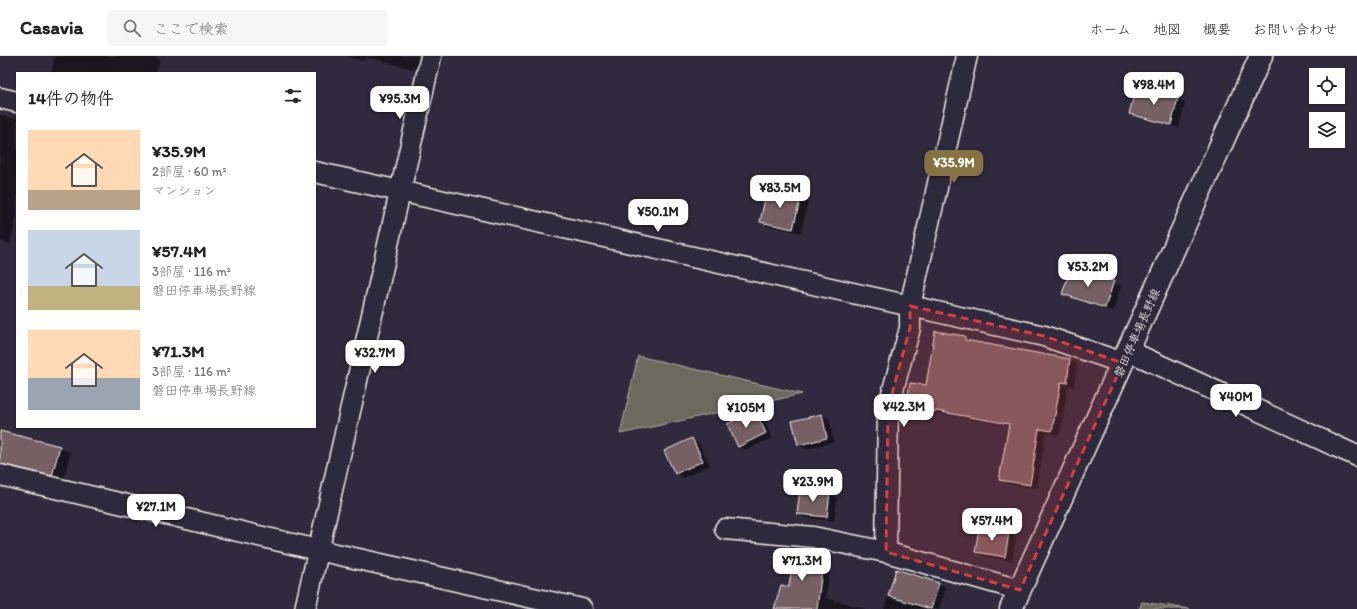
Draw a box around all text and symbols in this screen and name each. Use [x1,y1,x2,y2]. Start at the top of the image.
search box [107,10,387,46]
text: Casavia [20,16,83,39]
icon: search [121,17,143,39]
text: ここで検索 [153,20,228,38]
text: ホーム [1090,21,1131,38]
text: 地図 [1153,21,1181,38]
text: 概要 [1203,21,1231,38]
text: お問い合わせ [1253,21,1337,38]
map controls [1309,68,1345,148]
button: locate [1309,68,1345,104]
pin: ¥98.4M [1121,72,1187,106]
text: ¥98.4M [1133,77,1175,92]
icon: filters [282,85,304,107]
pin: ¥95.3M [367,86,433,120]
text: 14件の物件 [28,88,114,108]
text: ¥95.3M [379,91,421,106]
button: layers [1309,112,1345,148]
text: ¥35.9M [152,141,206,161]
icon: home [60,146,108,194]
pin: ¥35.9M [921,150,987,184]
text: ¥35.9M [933,155,975,170]
text: 2部屋 · 60 m² [152,164,227,179]
pin: ¥83.5M [747,175,813,209]
text: ¥83.5M [759,180,801,195]
text: マンション [152,183,216,198]
pin: ¥50.1M [625,199,691,233]
text: ¥50.1M [637,204,679,219]
text: ¥57.4M [152,241,207,261]
icon: home [60,246,108,294]
pin: ¥53.2M [1055,254,1121,288]
text: ¥53.2M [1067,259,1109,274]
text: 3部屋 · 116 m² [152,264,231,279]
text: 磐田停車場長野線 [152,283,256,298]
street label: 磐田停車場長野線 [1111,286,1163,380]
pin: ¥32.7M [342,340,408,374]
text: ¥71.3M [152,341,205,361]
text: ¥32.7M [354,345,396,360]
icon: home [60,346,108,394]
text: 3部屋 · 116 m² [152,364,231,379]
text: 磐田停車場長野線 [152,383,256,398]
pin: ¥40M [1212,384,1260,418]
text: ¥40M [1219,389,1253,404]
pin: ¥42.3M [871,394,937,428]
pin: ¥105M [718,395,774,429]
text: ¥42.3M [883,399,925,414]
text: ¥105M [727,400,765,415]
pin: ¥23.9M [780,469,846,503]
text: ¥23.9M [792,474,834,489]
pin: ¥27.1M [123,494,189,528]
text: ¥27.1M [136,499,176,514]
pin: ¥57.4M [959,508,1025,542]
text: ¥57.4M [971,513,1013,528]
pin: ¥71.3M [769,548,835,582]
text: ¥71.3M [782,553,822,568]

